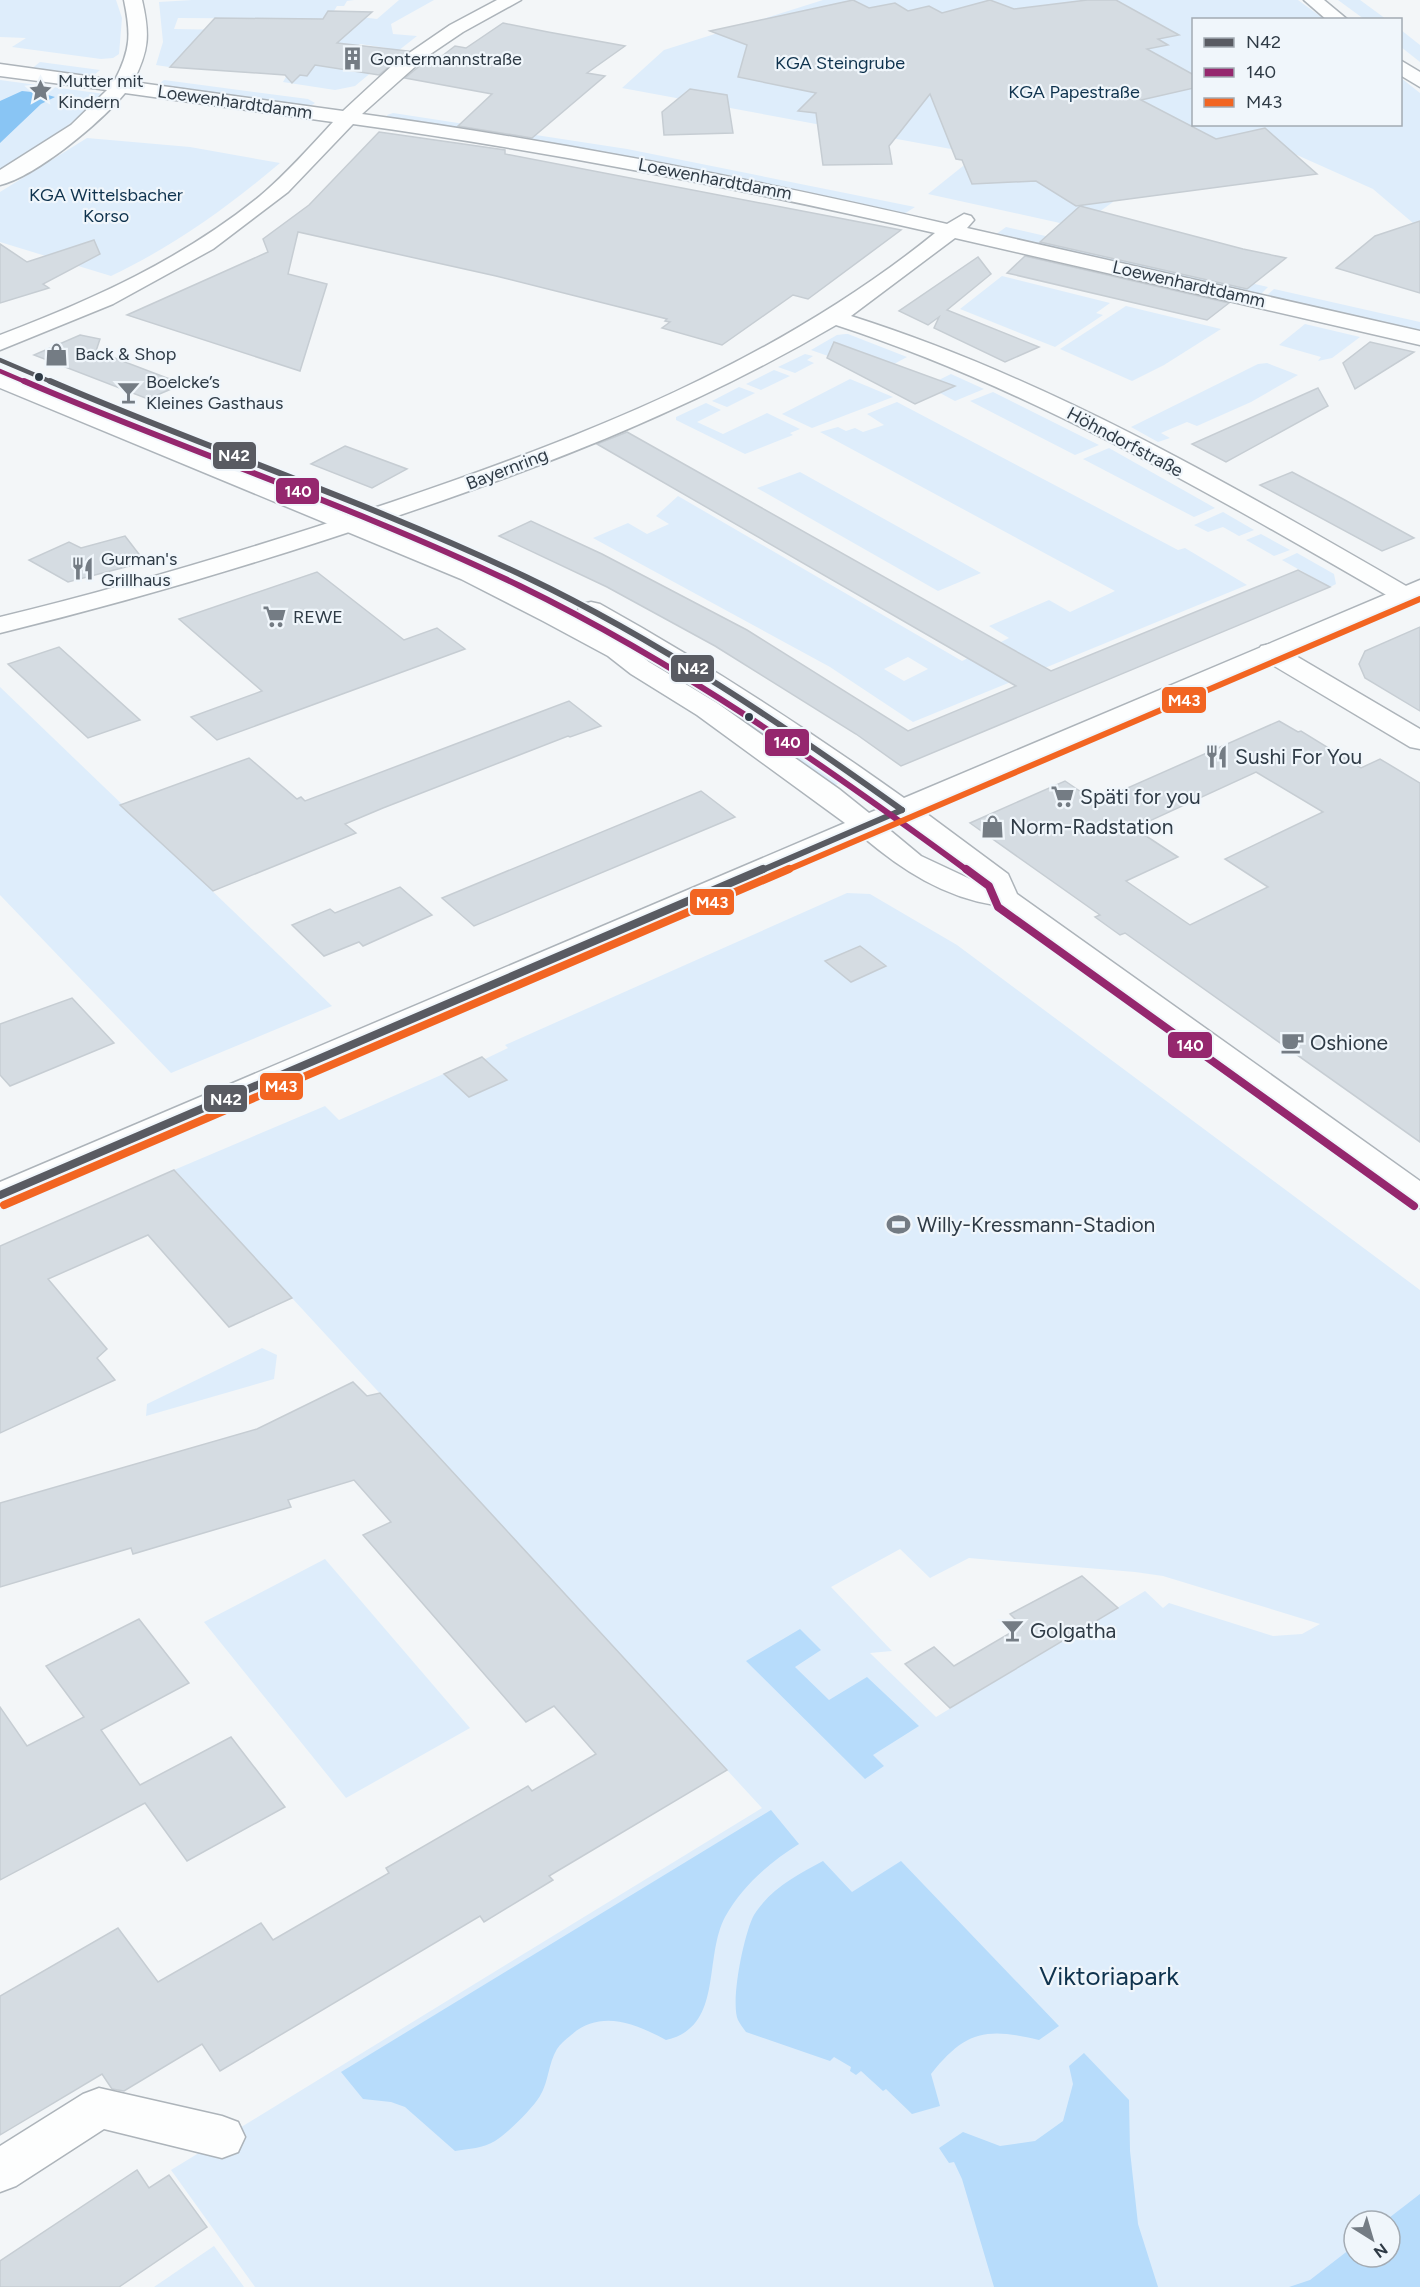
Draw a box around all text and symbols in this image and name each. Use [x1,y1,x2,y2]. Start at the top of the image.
legend [1192,18,1402,126]
text: N42 [1246,31,1281,53]
building icon: Gontermannstraße [339,46,365,72]
place label: Gontermannstraße [370,48,522,70]
park label: KGA Steingrube [775,52,905,74]
text: 140 [1246,61,1276,83]
place label: Mutter mit Kindern [58,70,144,113]
place icon: Mutter mit Kindern [27,78,53,104]
street label: Loewenhardtdamm [156,80,314,124]
park label: KGA Papestraße [1008,81,1140,103]
text: M43 [1246,91,1282,113]
street label: Loewenhardtdamm [636,153,794,205]
park label: KGA Wittelsbacher Korso [29,184,183,227]
street label: Loewenhardtdamm [1110,256,1268,312]
shop icon: Back & Shop [44,341,70,367]
place label: Back & Shop [75,343,176,365]
unlabelled marker [33,371,45,383]
place label: Boelcke’s Kleines Gasthaus [146,371,283,414]
bar icon: Boelcke’s Kleines Gasthaus [115,379,141,405]
street label: Höhndorfstraße [1063,402,1187,482]
line badge: N42 [212,441,257,470]
street label: Bayernring [463,443,551,495]
text: N42 [218,446,250,465]
line badge: 140 [275,477,320,505]
text: 140 [284,482,312,501]
place label: Gurman's Grillhaus [101,548,177,591]
restaurant icon: Gurman's Grillhaus [70,556,96,582]
supermarket icon: REWE [262,604,288,630]
place label: REWE [293,606,343,628]
line badge: N42 [670,654,715,683]
text: N42 [677,659,709,678]
line badge: M43 [1161,686,1207,714]
text: M43 [1168,691,1200,710]
unlabelled marker [743,711,755,723]
line badge: 140 [764,728,810,757]
text: 140 [773,733,801,752]
restaurant icon: Sushi For You [1204,743,1230,769]
place label: Sushi For You [1235,744,1362,769]
supermarket icon: Späti for you [1049,783,1075,809]
place label: Späti for you [1080,784,1201,809]
shop icon: Norm-Radstation [979,813,1005,839]
place label: Norm-Radstation [1010,814,1173,839]
line badge: M43 [689,888,735,916]
text: M43 [696,893,728,912]
cafe icon: Oshione [1279,1029,1305,1055]
place label: Oshione [1310,1030,1388,1055]
line badge: 140 [1167,1031,1213,1059]
text: 140 [1176,1036,1204,1055]
line badge: M43 [259,1072,304,1101]
text: M43 [265,1077,297,1096]
line badge: N42 [203,1084,248,1113]
text: N42 [210,1090,242,1109]
sports icon: Willy-Kressmann-Stadion [886,1211,912,1237]
place label: Willy-Kressmann-Stadion [917,1212,1155,1237]
bar icon: Golgatha [999,1617,1025,1643]
place label: Golgatha [1030,1618,1116,1643]
park label: Viktoriapark [1039,1960,1179,1992]
north arrow [1342,2209,1402,2269]
text: N [1370,2239,1391,2262]

